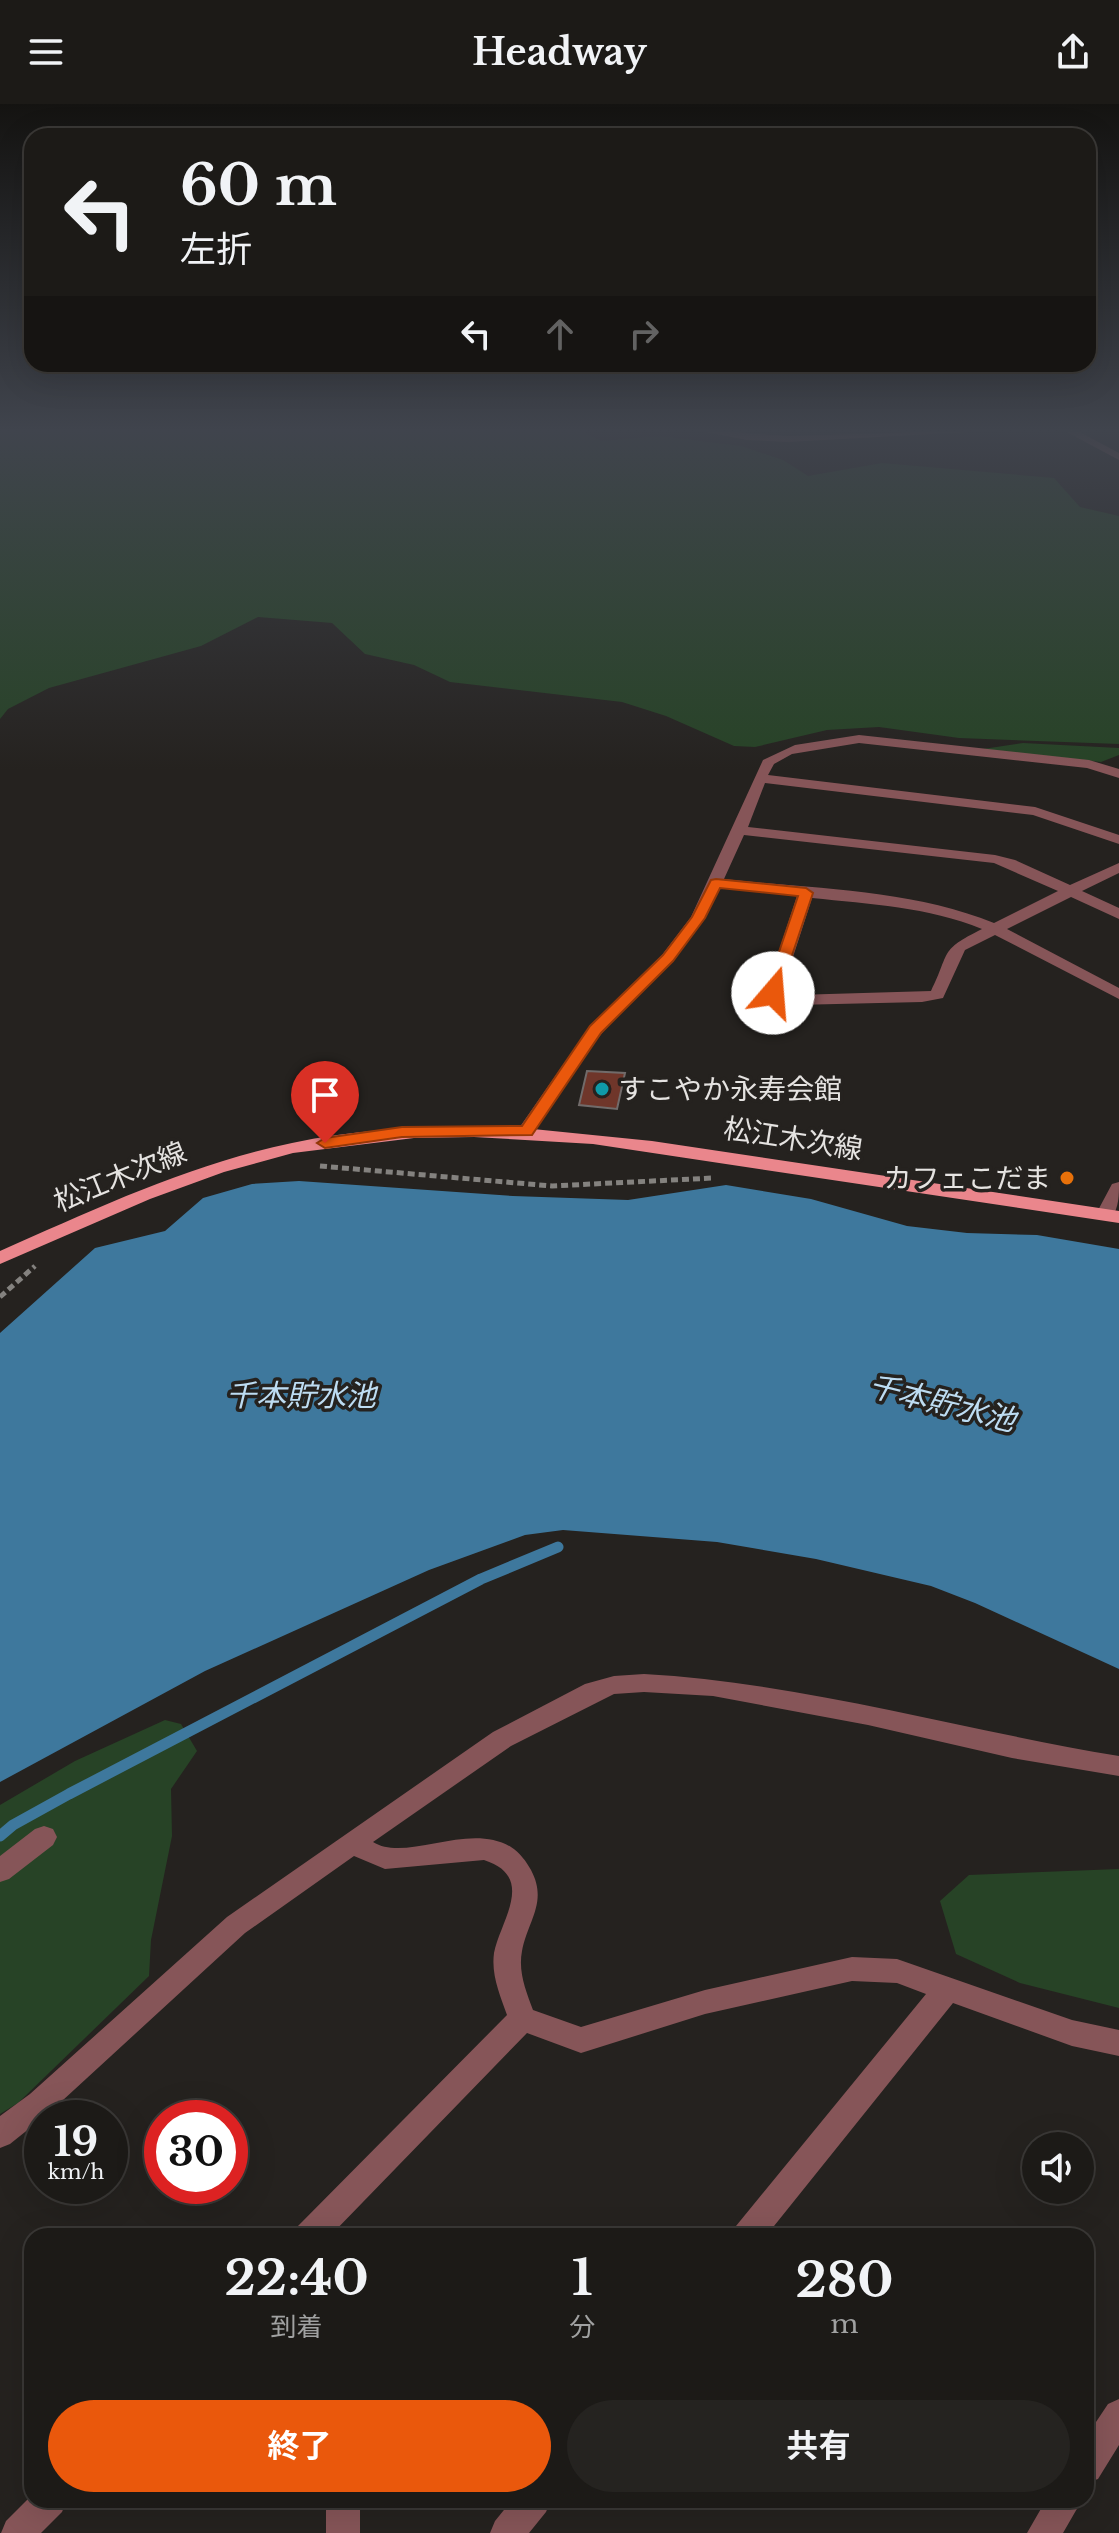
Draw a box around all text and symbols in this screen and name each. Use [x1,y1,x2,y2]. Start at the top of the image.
icon: menu [24,30,68,74]
text: Headway [472,30,647,75]
icon: share [1051,30,1095,74]
text: 60 m [180,151,337,220]
icon: left [48,160,152,264]
text: 左折 [180,227,252,272]
icon: left [454,312,498,356]
icon: ahead [538,312,582,356]
icon: right [622,312,666,356]
position arrow [731,951,815,1035]
pin [291,1061,359,1143]
place label: すこやか永寿会館 [618,1072,842,1107]
icon: arrive [303,1073,347,1117]
marker: すこやか永寿会館 [593,1080,611,1098]
street label: 松江木次線 [721,1111,865,1167]
street label: 松江木次線 [49,1135,191,1219]
place label: カフェこだま [884,1161,1051,1196]
marker: カフェこだま [1058,1169,1076,1187]
water label: 千本貯水池 [865,1367,1022,1440]
water label: 千本貯水池 [226,1377,379,1414]
speed limit sign: 30 [144,2100,248,2204]
text: 19 [54,2117,98,2167]
map controls [1022,2132,1094,2204]
button: sound [1022,2132,1094,2204]
text: km/h [48,2160,104,2184]
text: 22:40 [224,2248,369,2308]
text: 1 [572,2248,593,2308]
text: 280 [796,2250,894,2310]
text: m [831,2308,859,2340]
text: 到着 [271,2311,323,2343]
text: 分 [569,2311,595,2343]
button: 終了 [48,2400,551,2492]
button: 共有 [567,2400,1070,2492]

